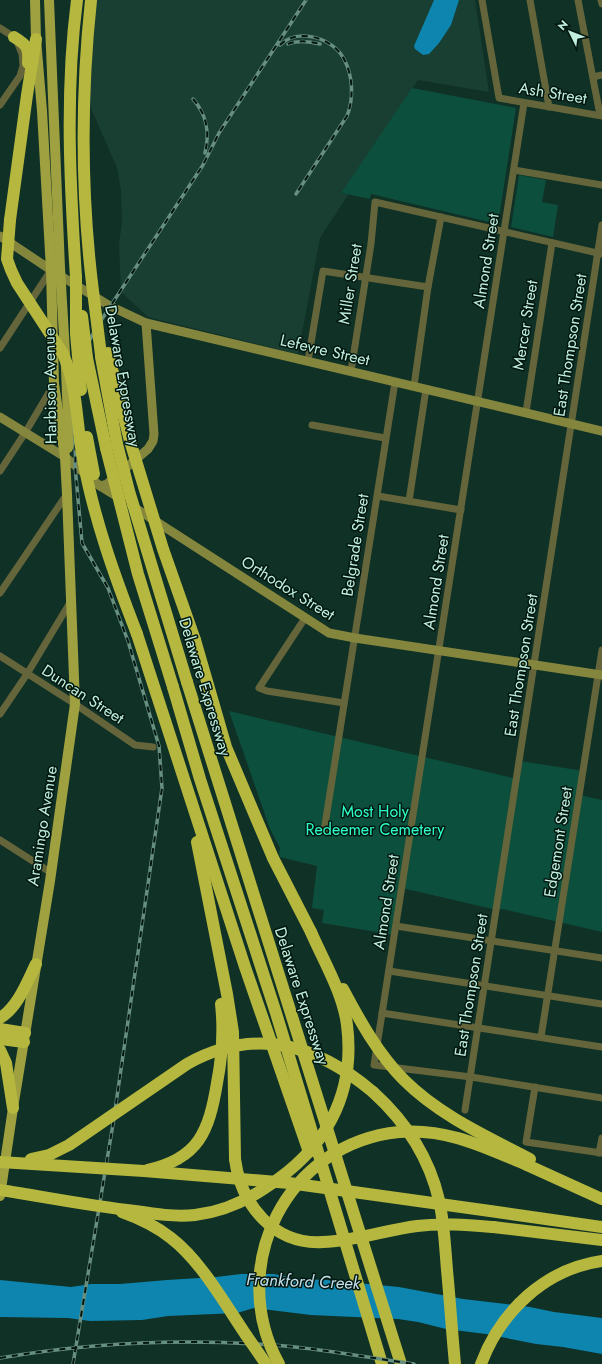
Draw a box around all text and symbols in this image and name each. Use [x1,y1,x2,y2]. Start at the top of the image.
north arrow [550,12,590,52]
text: N [554,17,572,34]
street label: Ash Street [517,76,589,110]
street label: Almond Street [467,212,505,310]
street label: Miller Street [332,242,368,326]
street label: East Thompson Street [547,272,593,418]
street label: Mercer Street [507,278,543,372]
street label: Delaware Expressway [99,303,147,450]
street label: Harbison Avenue [37,328,63,444]
street label: Lefevre Street [278,328,372,372]
street label: Belgrade Street [336,492,374,598]
street label: Almond Street [417,533,455,631]
street label: Orthodox Street [237,550,339,626]
street label: East Thompson Street [498,592,544,738]
street label: Delaware Expressway [173,615,237,760]
street label: Duncan Street [37,659,129,729]
street label: Aramingo Avenue [21,764,63,888]
street label: Edgemont Street [538,785,578,899]
park label: Most Holy Redeemer Cemetery [306,800,445,841]
street label: Almond Street [367,853,405,951]
street label: East Thompson Street [448,912,494,1058]
street label: Delaware Expressway [269,924,335,1069]
water label: Frankford Creek [246,1267,361,1295]

